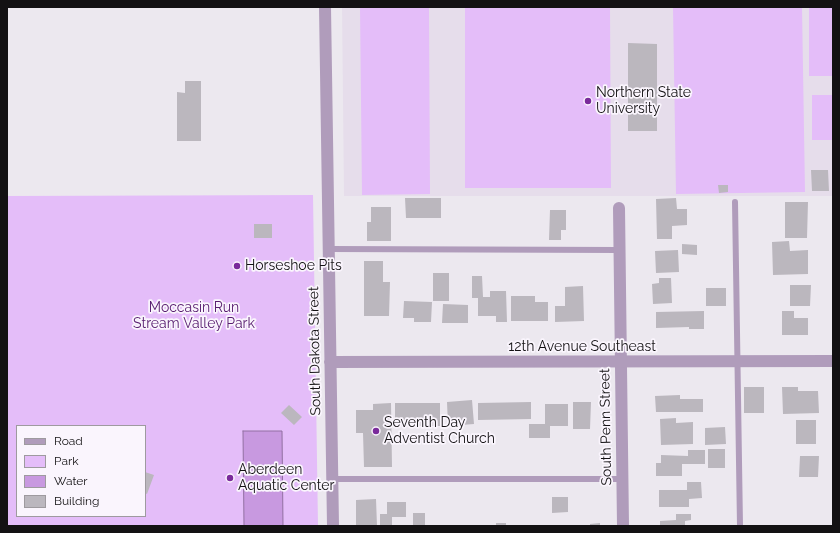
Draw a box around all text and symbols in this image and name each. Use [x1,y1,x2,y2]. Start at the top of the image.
place label: Northern State University [596,85,691,118]
marker: Northern State University [583,96,593,106]
place label: Horseshoe Pits [245,258,342,274]
marker: Horseshoe Pits [232,261,242,271]
street label: South Dakota Street [305,286,325,416]
park label: Moccasin Run Stream Valley Park [133,300,255,332]
street label: 12th Avenue Southeast [508,339,656,355]
street label: South Penn Street [597,368,615,486]
place label: Seventh Day Adventist Church [384,415,495,448]
legend [16,425,146,517]
marker: Seventh Day Adventist Church [371,426,381,436]
text: Road [54,434,83,448]
text: Park [54,454,79,468]
place label: Aberdeen Aquatic Center [238,462,334,494]
marker: Aberdeen Aquatic Center [225,473,235,483]
text: Water [54,474,88,488]
text: Building [54,494,100,508]

